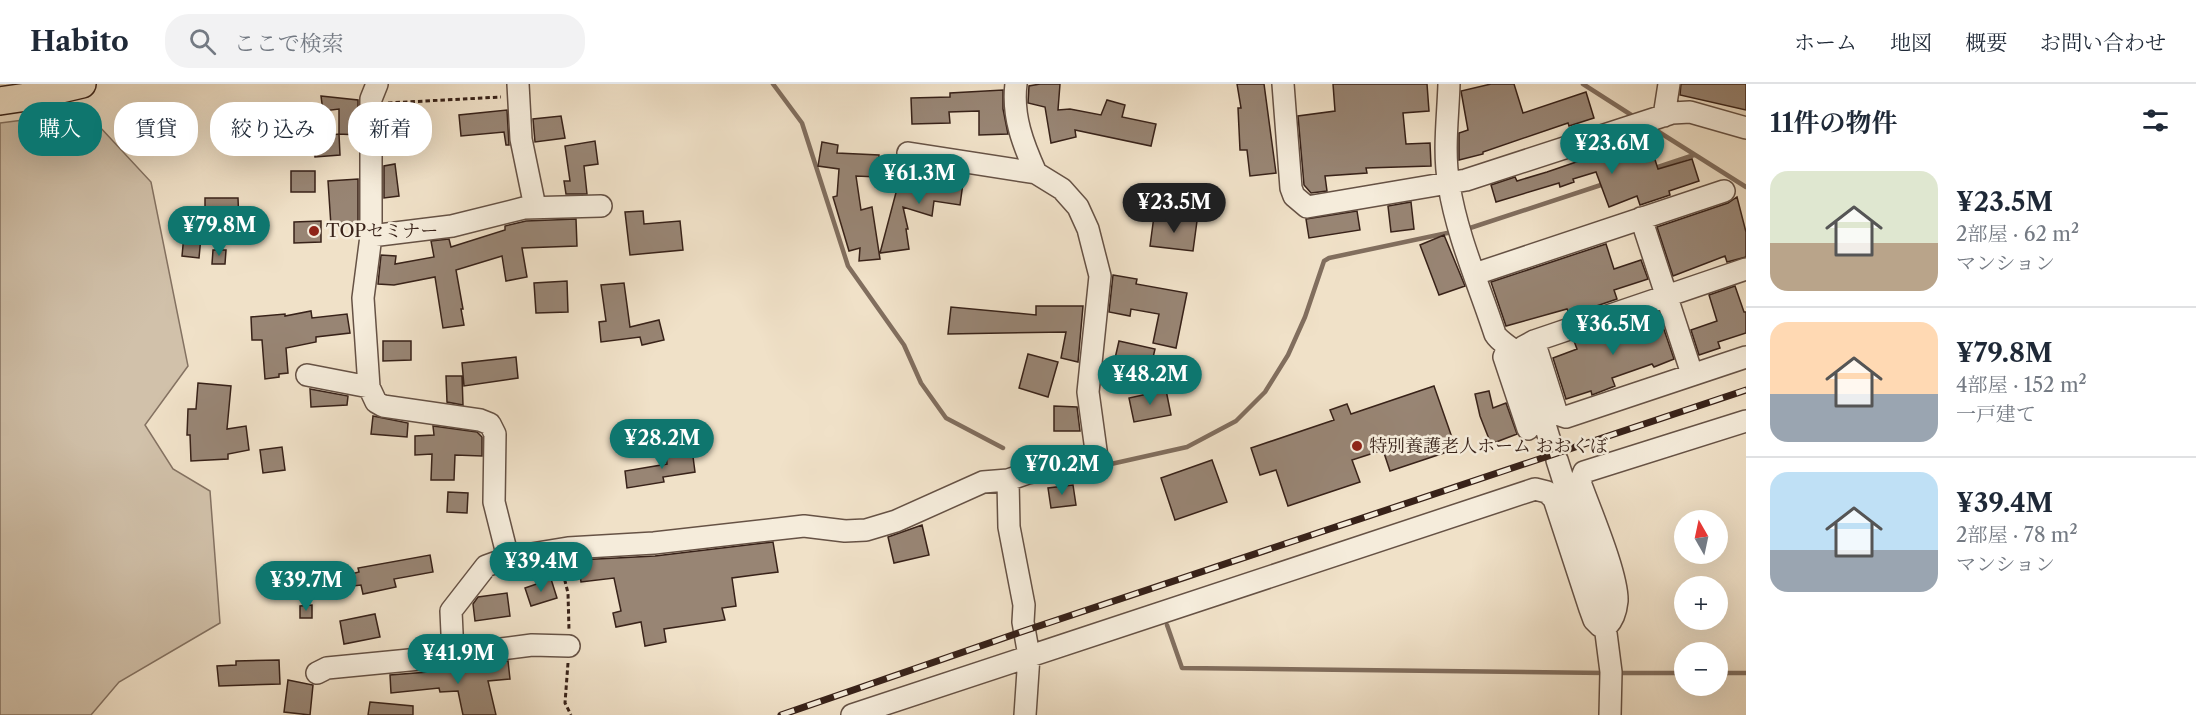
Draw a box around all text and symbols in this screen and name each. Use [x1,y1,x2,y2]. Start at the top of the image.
search box [165,14,585,68]
text: Habito [30,24,129,58]
icon: search [186,25,219,58]
text: ここで検索 [234,30,344,57]
text: ホーム [1794,30,1857,55]
text: 地図 [1890,30,1932,55]
text: 概要 [1965,30,2007,55]
text: お問い合わせ [2040,30,2166,55]
chip: 購入 [18,102,102,156]
chip: 賃貸 [114,102,198,156]
chip: 絞り込み [210,102,336,156]
chip: 新着 [348,102,432,156]
icon: filters [2139,104,2172,137]
text: 11件の物件 [1770,107,1897,139]
pin: ¥23.6M [1563,124,1661,175]
text: ¥23.6M [1574,131,1650,155]
pin: ¥61.3M [870,154,968,205]
text: ¥61.3M [883,161,955,185]
pin: ¥23.5M [1125,183,1223,234]
text: ¥23.5M [1956,186,2053,218]
text: ¥23.5M [1137,190,1211,214]
icon: home [1818,195,1890,267]
pin: ¥79.8M [170,206,268,257]
text: ¥79.8M [182,213,256,237]
place label: TOPセミナー [326,220,438,242]
text: 2部屋 · 62 m² [1956,222,2079,246]
marker: TOPセミナー [307,224,321,238]
text: マンション [1956,251,2055,275]
pin: ¥36.5M [1564,305,1662,356]
text: ¥36.5M [1576,312,1650,336]
text: ¥79.8M [1956,337,2053,369]
icon: home [1818,346,1890,418]
pin: ¥48.2M [1101,355,1199,406]
text: ¥48.2M [1112,362,1188,386]
text: 4部屋 · 152 m² [1956,373,2087,397]
text: 一戸建て [1956,402,2036,426]
pin: ¥28.2M [613,419,711,470]
text: ¥28.2M [624,426,700,450]
place label: 特別養護老人ホーム おおくぼ [1369,435,1608,457]
marker: 特別養護老人ホーム おおくぼ [1350,439,1364,453]
pin: ¥70.2M [1013,445,1111,496]
text: ¥70.2M [1024,452,1100,476]
text: ¥39.4M [1956,487,2053,519]
icon: home [1818,496,1890,568]
north arrow [1674,510,1728,564]
map controls [1674,510,1728,696]
text: 2部屋 · 78 m² [1956,523,2078,547]
pin: ¥39.4M [492,542,590,593]
text: ¥39.4M [504,549,578,573]
text: マンション [1956,552,2055,576]
pin: ¥39.7M [257,561,355,612]
text: ¥39.7M [269,568,343,592]
button: + [1674,576,1728,630]
pin: ¥41.9M [409,634,507,685]
text: ¥41.9M [422,641,494,665]
button: − [1674,642,1728,696]

